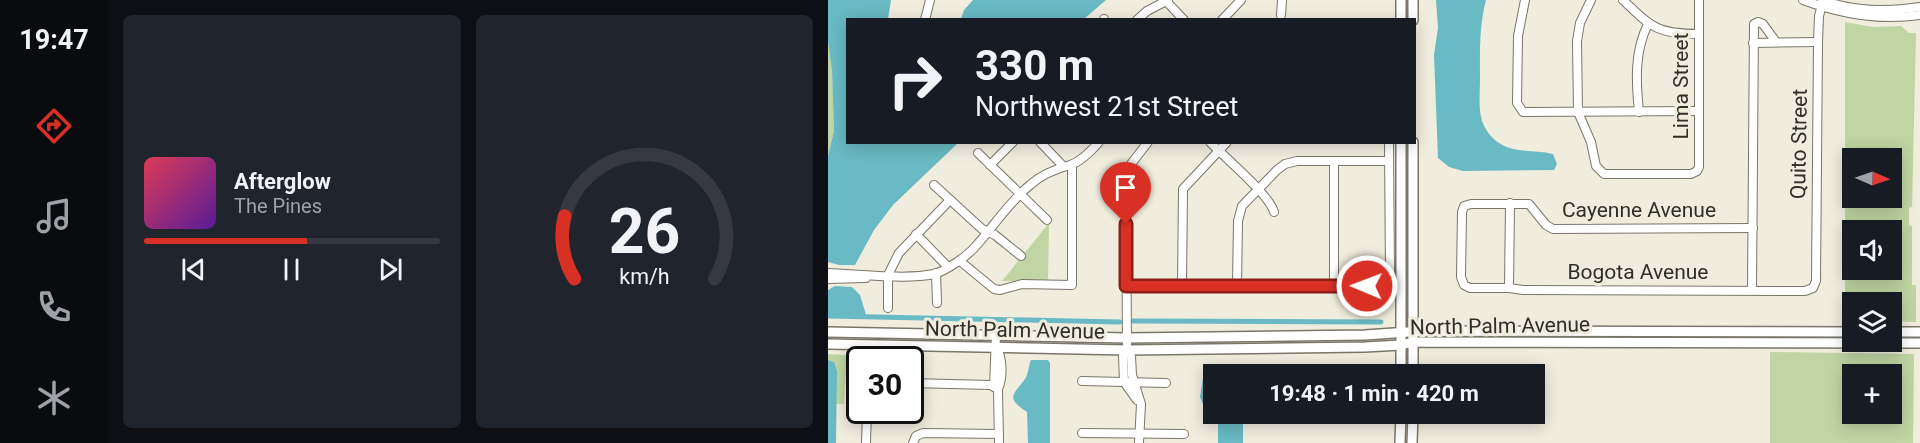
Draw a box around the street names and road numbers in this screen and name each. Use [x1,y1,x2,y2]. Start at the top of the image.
street label: Lima Street [1669,32,1693,139]
street label: Quito Street [1786,88,1812,199]
street label: Cayenne Avenue [1562,198,1716,222]
street label: Bogota Avenue [1567,260,1709,284]
street label: North Palm Avenue [1410,312,1590,340]
street label: North Palm Avenue [925,316,1105,344]

